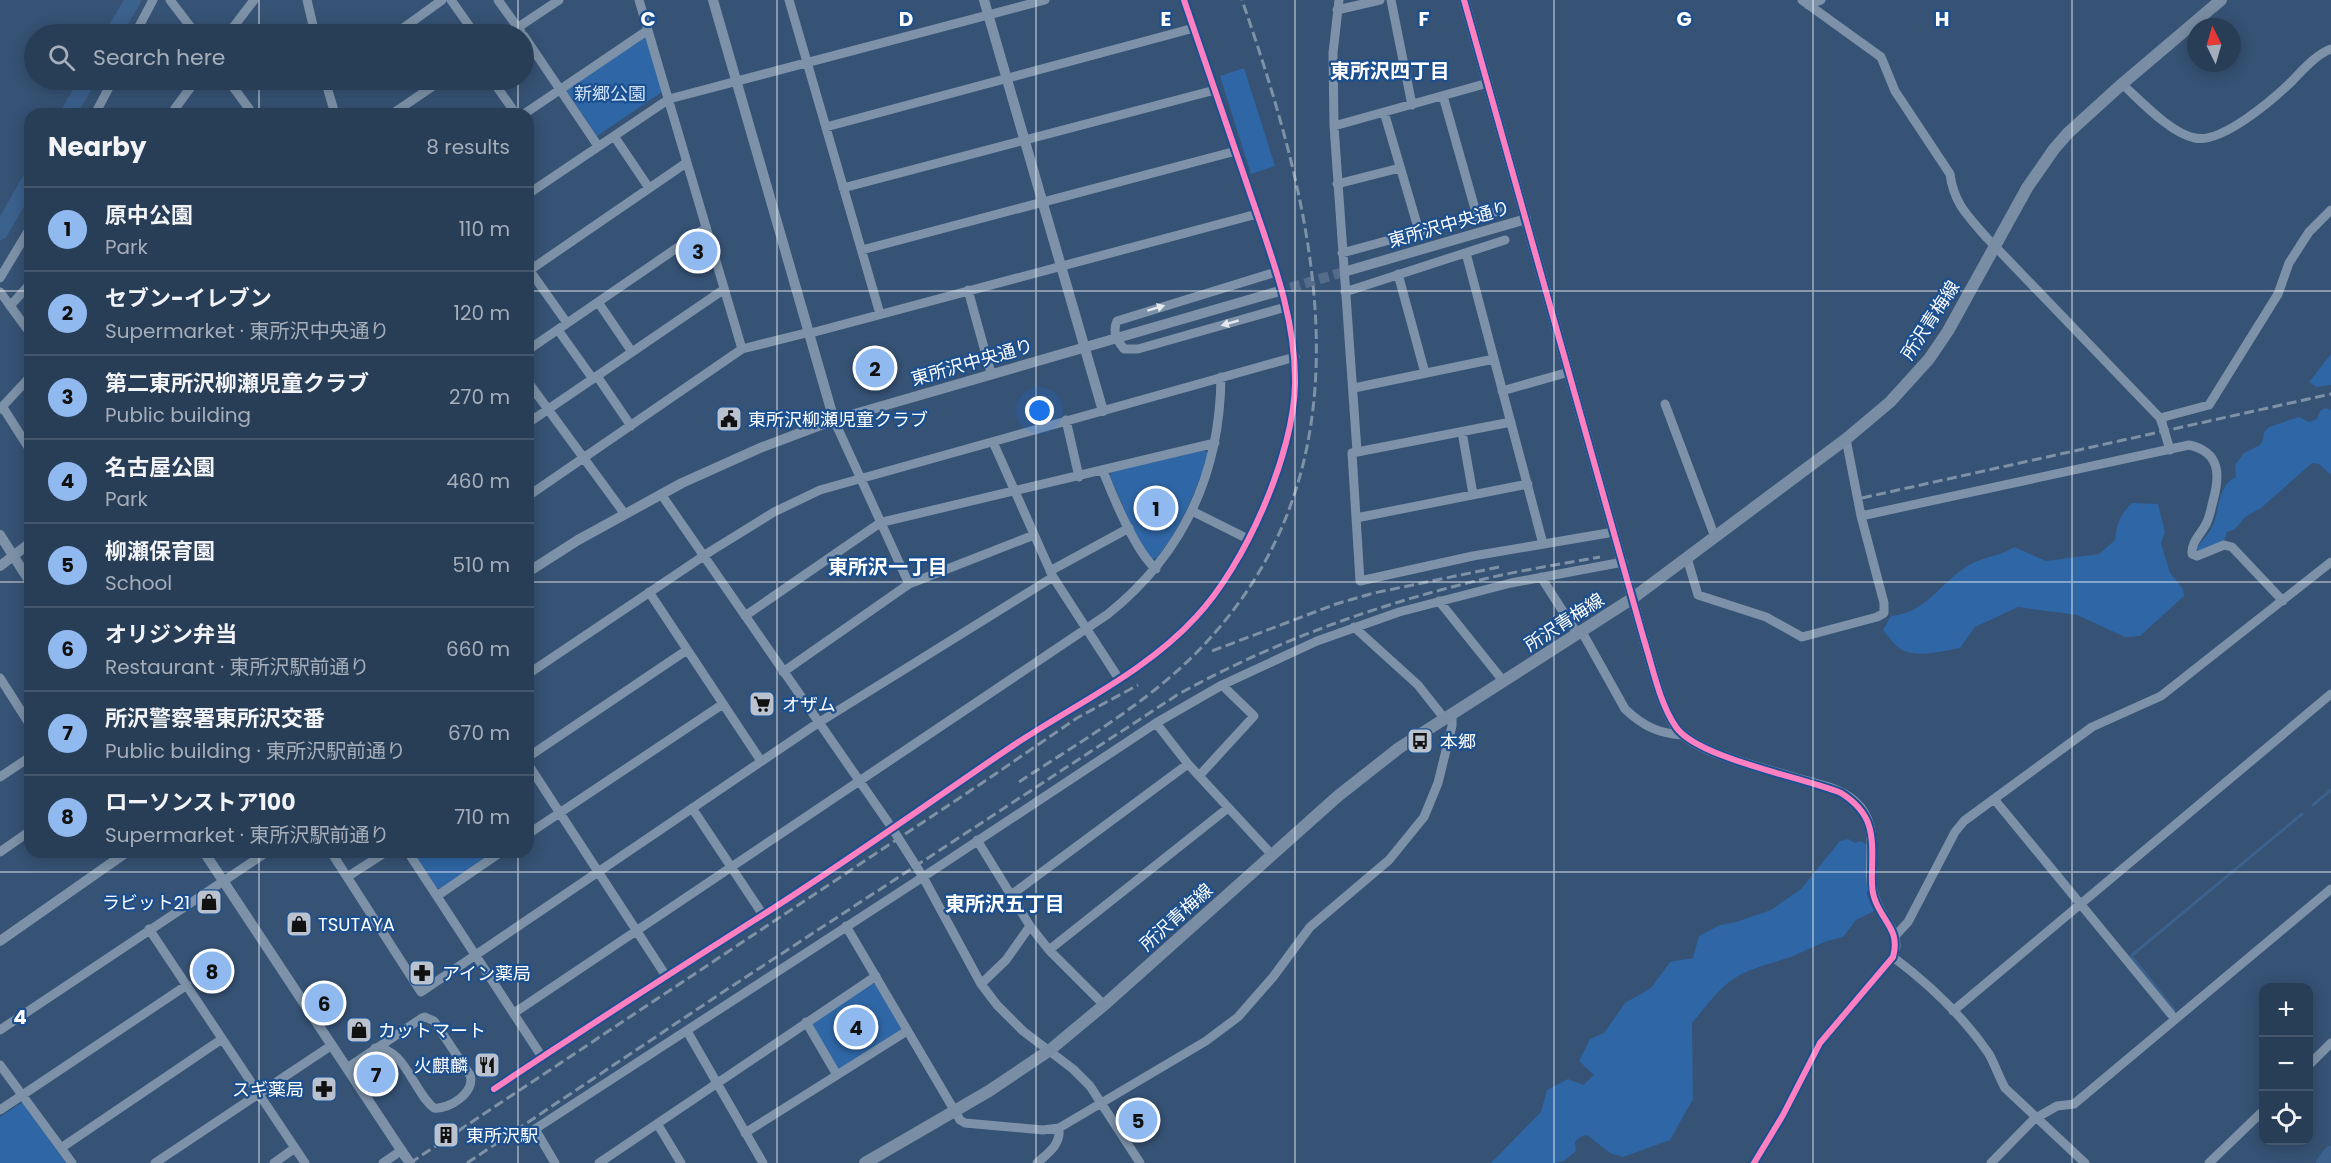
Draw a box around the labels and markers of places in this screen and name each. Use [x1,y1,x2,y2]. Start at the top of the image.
pin: 3 [678,228,718,274]
pin: 2 [856,346,894,391]
public building icon: 東所沢柳瀬児童クラブ [714,404,744,434]
place label: 東所沢柳瀬児童クラブ [748,407,928,432]
pin: 1 [1136,486,1176,530]
supermarket icon: オザム [747,689,777,719]
place label: オザム [782,692,836,717]
bus stop icon: 本郷 [1405,726,1435,756]
place label: 本郷 [1440,729,1476,754]
shop icon: ラビット21 [194,887,224,917]
place label: ラビット21 [102,890,190,915]
shop icon: TSUTAYA [284,909,314,939]
place label: TSUTAYA [318,912,395,937]
pin: 8 [192,948,232,994]
pharmacy icon: アイン薬局 [407,958,437,988]
place label: アイン薬局 [442,961,531,986]
pin: 6 [304,980,344,1026]
pin: 4 [836,1004,876,1050]
shop icon: カットマート [344,1015,374,1045]
place label: カットマート [378,1018,486,1043]
restaurant icon: 火麒麟 [472,1050,502,1080]
pin: 7 [356,1052,395,1096]
place label: 火麒麟 [414,1053,468,1078]
pharmacy icon: スギ薬局 [309,1074,339,1104]
place label: スギ薬局 [232,1077,304,1102]
pin: 5 [1118,1098,1158,1142]
building icon: 東所沢駅 [431,1120,461,1150]
place label: 東所沢駅 [466,1123,538,1148]

